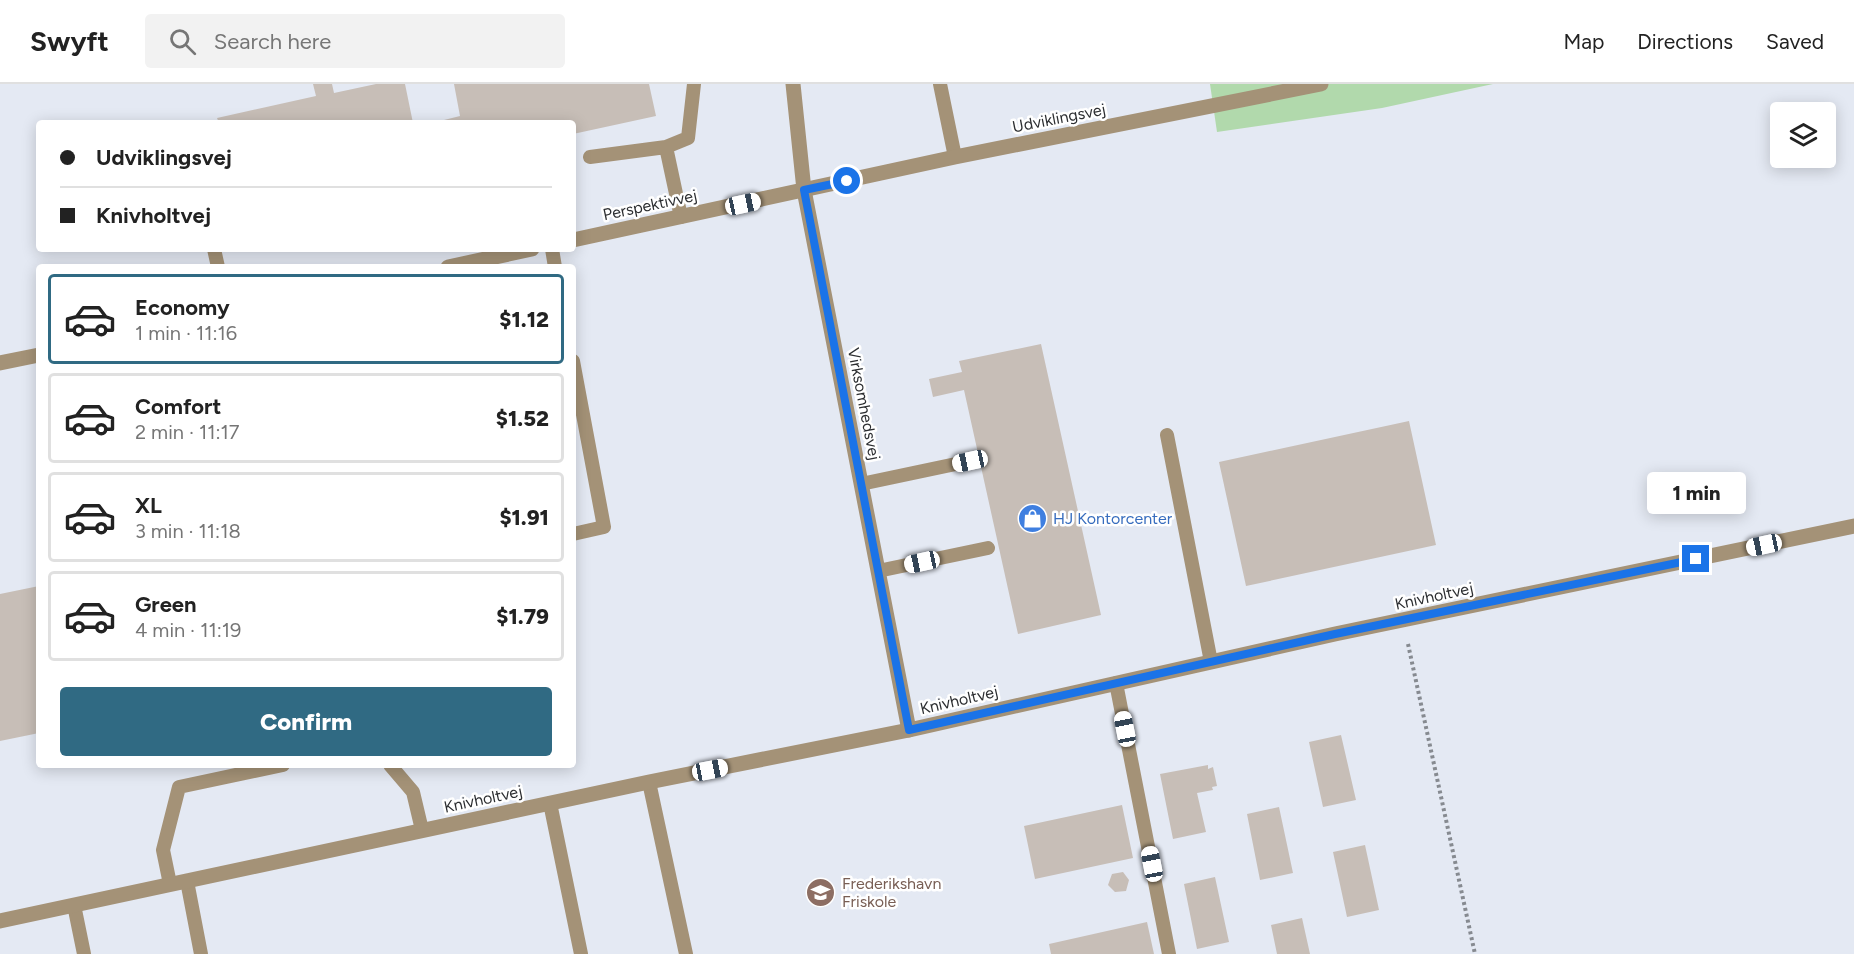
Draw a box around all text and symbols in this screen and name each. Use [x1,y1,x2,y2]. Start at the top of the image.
search box [145,14,565,68]
text: Swyft [30,24,109,58]
icon: search [166,25,199,58]
text: Search here [214,28,331,55]
text: Map [1563,29,1604,54]
text: Directions [1637,29,1733,54]
text: Saved [1766,29,1824,54]
street label: Udviklingsvej [1011,100,1107,136]
map controls [1770,102,1836,168]
button: layers [1770,102,1836,168]
text: Udviklingsvej [96,144,232,171]
route start [833,167,860,194]
street label: Perspektivvej [601,186,699,224]
car [724,191,762,217]
text: Knivholtvej [96,202,211,229]
icon: car [63,292,117,346]
text: Economy [135,294,230,321]
text: $1.12 [499,306,549,333]
text: 1 min · 11:16 [135,321,237,345]
street label: Virksomhedsvej [844,346,884,462]
icon: car [63,391,117,445]
text: Comfort [135,393,221,420]
text: $1.52 [496,405,549,432]
text: 2 min · 11:17 [135,420,239,444]
car [951,448,989,474]
callout: 1 min [1646,472,1746,514]
text: 1 min [1673,481,1720,505]
icon: car [63,490,117,544]
text: XL [135,492,162,519]
shop icon: HJ Kontorcenter [1016,502,1048,534]
text: $1.91 [499,504,549,531]
place label: HJ Kontorcenter [1053,509,1173,528]
text: 3 min · 11:18 [135,519,241,543]
car [1745,532,1783,558]
route end [1682,545,1709,572]
car [903,549,941,575]
street label: Knivholtvej [1393,578,1475,614]
icon: car [63,589,117,643]
text: Green [135,591,197,618]
text: $1.79 [496,603,549,630]
text: 4 min · 11:19 [135,618,241,642]
street label: Knivholtvej [918,682,1000,718]
button: Confirm [60,687,552,756]
car [1113,710,1137,748]
car [691,758,729,782]
street label: Knivholtvej [442,781,524,817]
car [1140,845,1164,883]
place label: Frederikshavn Friskole [842,874,941,911]
school or university icon: Frederikshavn Friskole [805,876,837,908]

